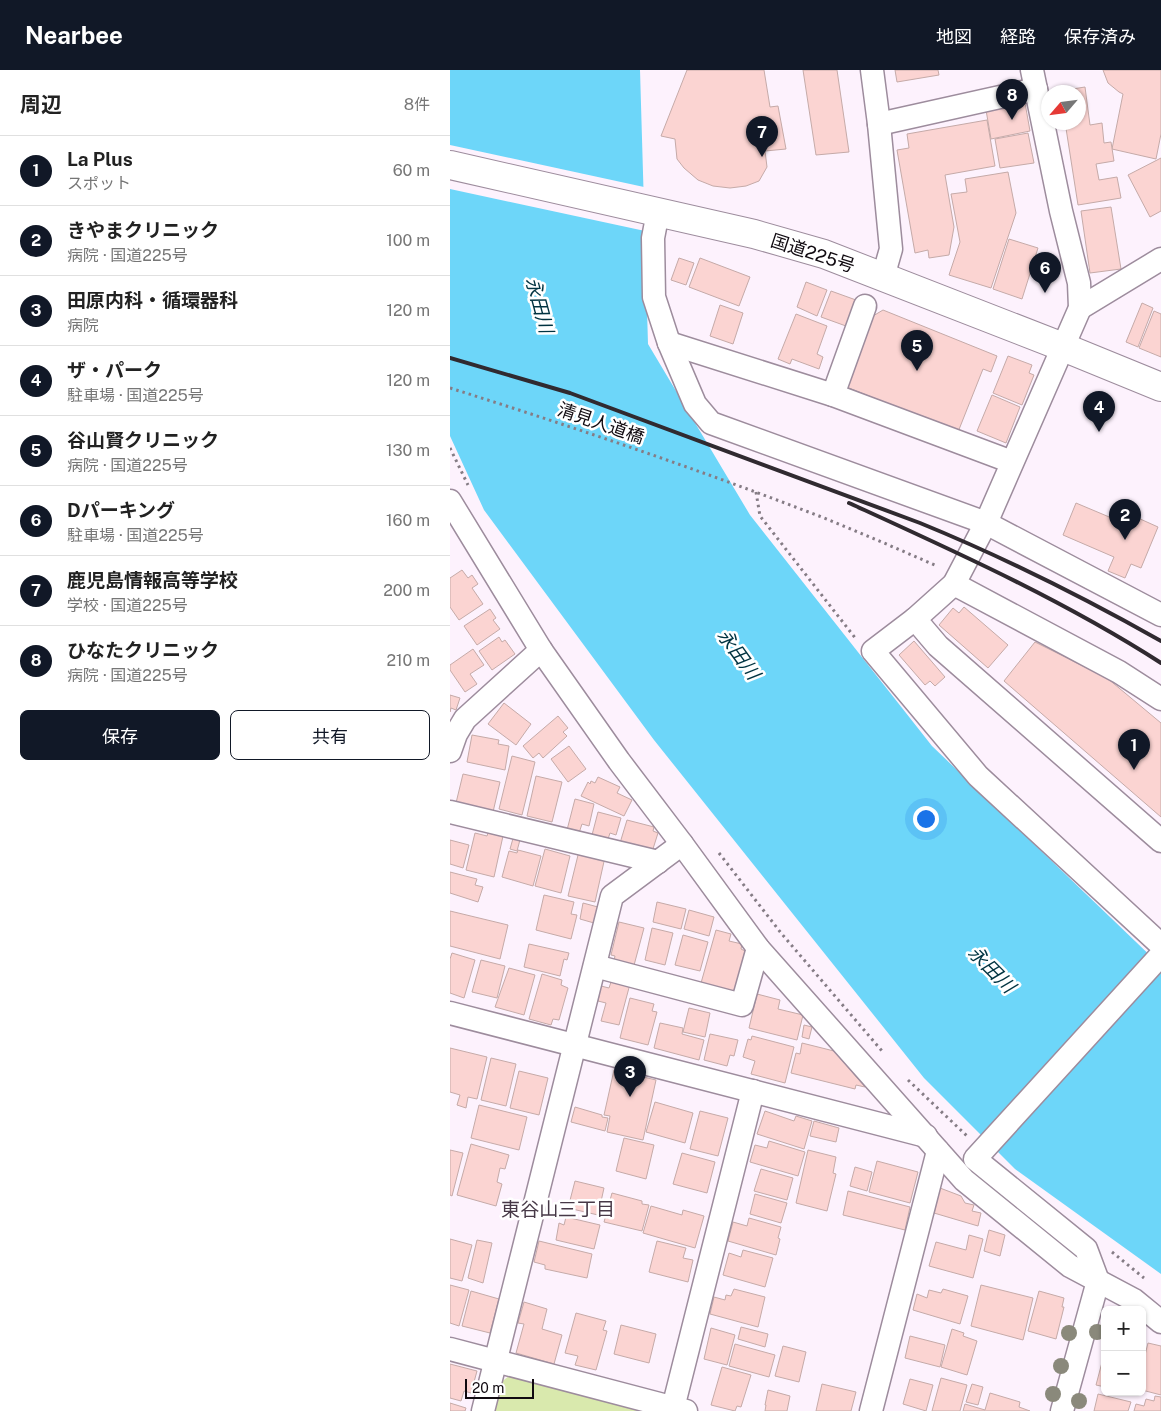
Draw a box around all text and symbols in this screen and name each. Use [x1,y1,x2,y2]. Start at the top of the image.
text: Nearbee [25,21,123,49]
text: 地図 [936,26,972,47]
text: 経路 [1000,26,1036,47]
text: 保存済み [1064,26,1136,47]
pin: 8 [996,79,1028,120]
north arrow [1041,85,1086,130]
text: 周辺 [20,92,62,117]
text: 8件 [404,95,430,114]
pin: 7 [746,116,778,157]
text: La Plus [67,148,133,170]
text: 1 [33,161,39,180]
text: 60 m [393,161,430,180]
text: スポット [67,174,131,193]
text: きやまクリニック [67,219,219,241]
street label: 国道225号 [768,230,858,276]
text: 2 [31,231,41,250]
text: 100 m [386,231,430,250]
text: 病院 · 国道225号 [67,246,188,265]
pin: 6 [1029,252,1061,293]
water label: 永田川 [522,275,559,337]
text: 田原内科・循環器科 [67,289,238,311]
text: 3 [31,301,41,320]
text: 120 m [386,301,430,320]
text: 病院 [67,316,99,335]
pin: 5 [901,330,933,371]
text: ザ・パーク [67,359,162,381]
text: 4 [31,371,41,390]
text: 120 m [386,371,430,390]
text: 駐車場 · 国道225号 [67,386,204,405]
pin: 4 [1083,391,1115,432]
street label: 清見人道橋 [555,398,647,448]
text: 谷山賢クリニック [67,429,219,451]
text: 5 [31,441,41,460]
text: 130 m [386,441,430,460]
text: 病院 · 国道225号 [67,456,188,475]
text: Dパーキング [67,499,175,521]
pin: 2 [1109,499,1141,540]
text: 6 [31,511,41,530]
text: 160 m [386,511,430,530]
text: 駐車場 · 国道225号 [67,526,204,545]
text: 鹿児島情報高等学校 [67,569,238,591]
text: 7 [31,581,41,600]
text: 200 m [383,581,430,600]
text: 学校 · 国道225号 [67,596,188,615]
water label: 永田川 [713,624,766,685]
text: ひなたクリニック [67,639,219,661]
text: 8 [31,651,41,670]
text: 210 m [386,651,430,670]
text: 病院 · 国道225号 [67,666,188,685]
button: 保存 [20,710,220,760]
button: 共有 [230,710,430,760]
pin: 1 [1118,729,1150,770]
your location [913,806,939,832]
water label: 永田川 [964,941,1021,998]
pin: 3 [614,1056,646,1097]
district label: 東谷山三丁目 [501,1198,615,1220]
map controls [1101,1306,1146,1396]
button: + [1101,1306,1146,1351]
button: − [1101,1351,1146,1396]
scale bar [465,1376,534,1399]
text: 20 m [472,1380,504,1396]

